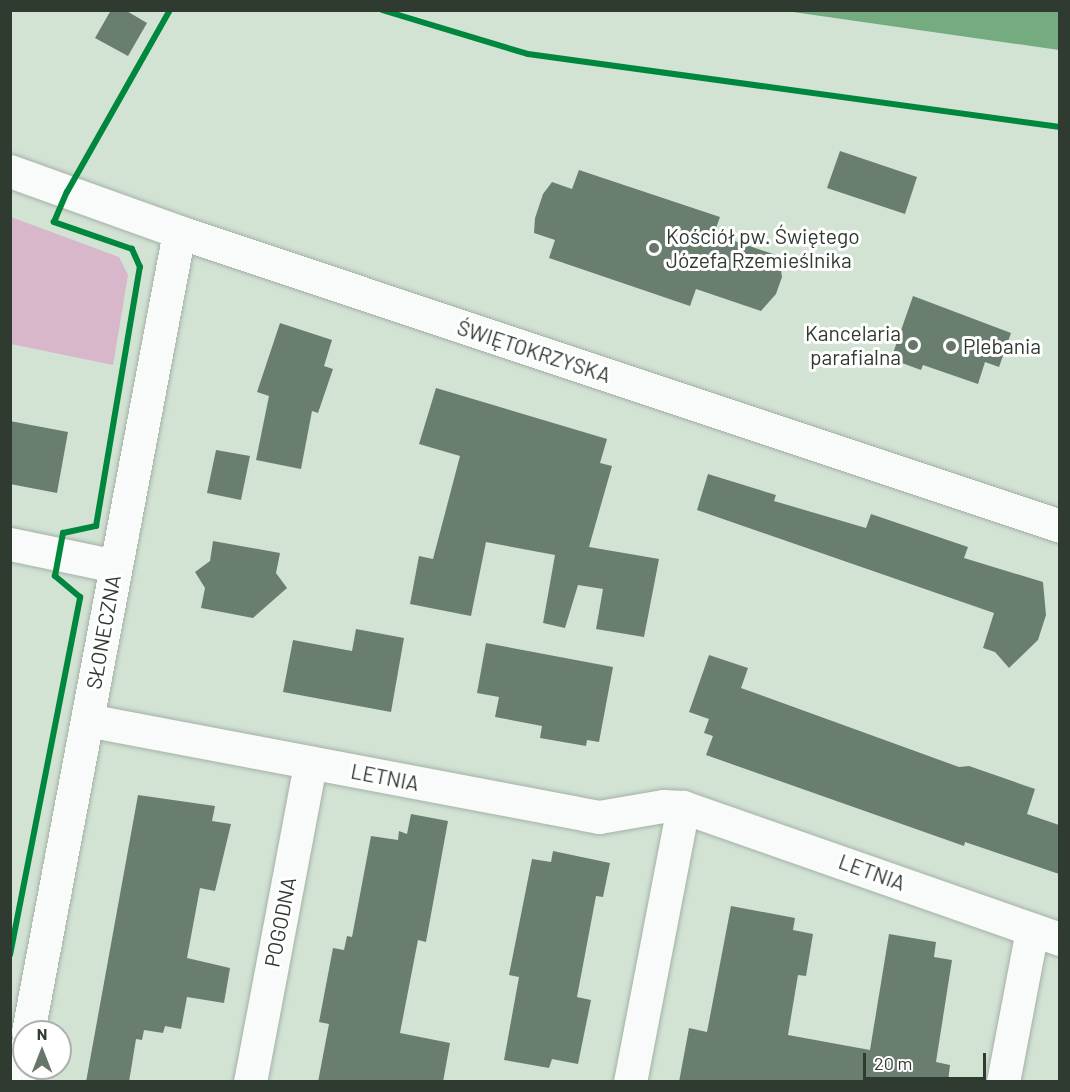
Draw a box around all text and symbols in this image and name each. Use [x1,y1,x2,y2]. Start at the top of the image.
place label: Kościół pw. Świętego Józefa Rzemieślnika [666,223,860,273]
marker: Kościół pw. Świętego Józefa Rzemieślnika [647,241,661,255]
street label: ŚWIĘTOKRZYSKA [454,314,614,388]
place label: Kancelaria parafialna [805,320,901,370]
place label: Plebania [963,333,1041,359]
marker: Kancelaria parafialna [906,338,920,352]
marker: Plebania [944,339,958,353]
street label: SŁONECZNA [81,573,125,691]
street label: LETNIA [349,758,421,796]
street label: LETNIA [835,848,909,896]
street label: POGODNA [259,875,301,969]
north arrow [12,1020,72,1080]
text: N [37,1024,47,1043]
scale bar [866,1041,989,1079]
text: 20 m [874,1052,912,1074]

